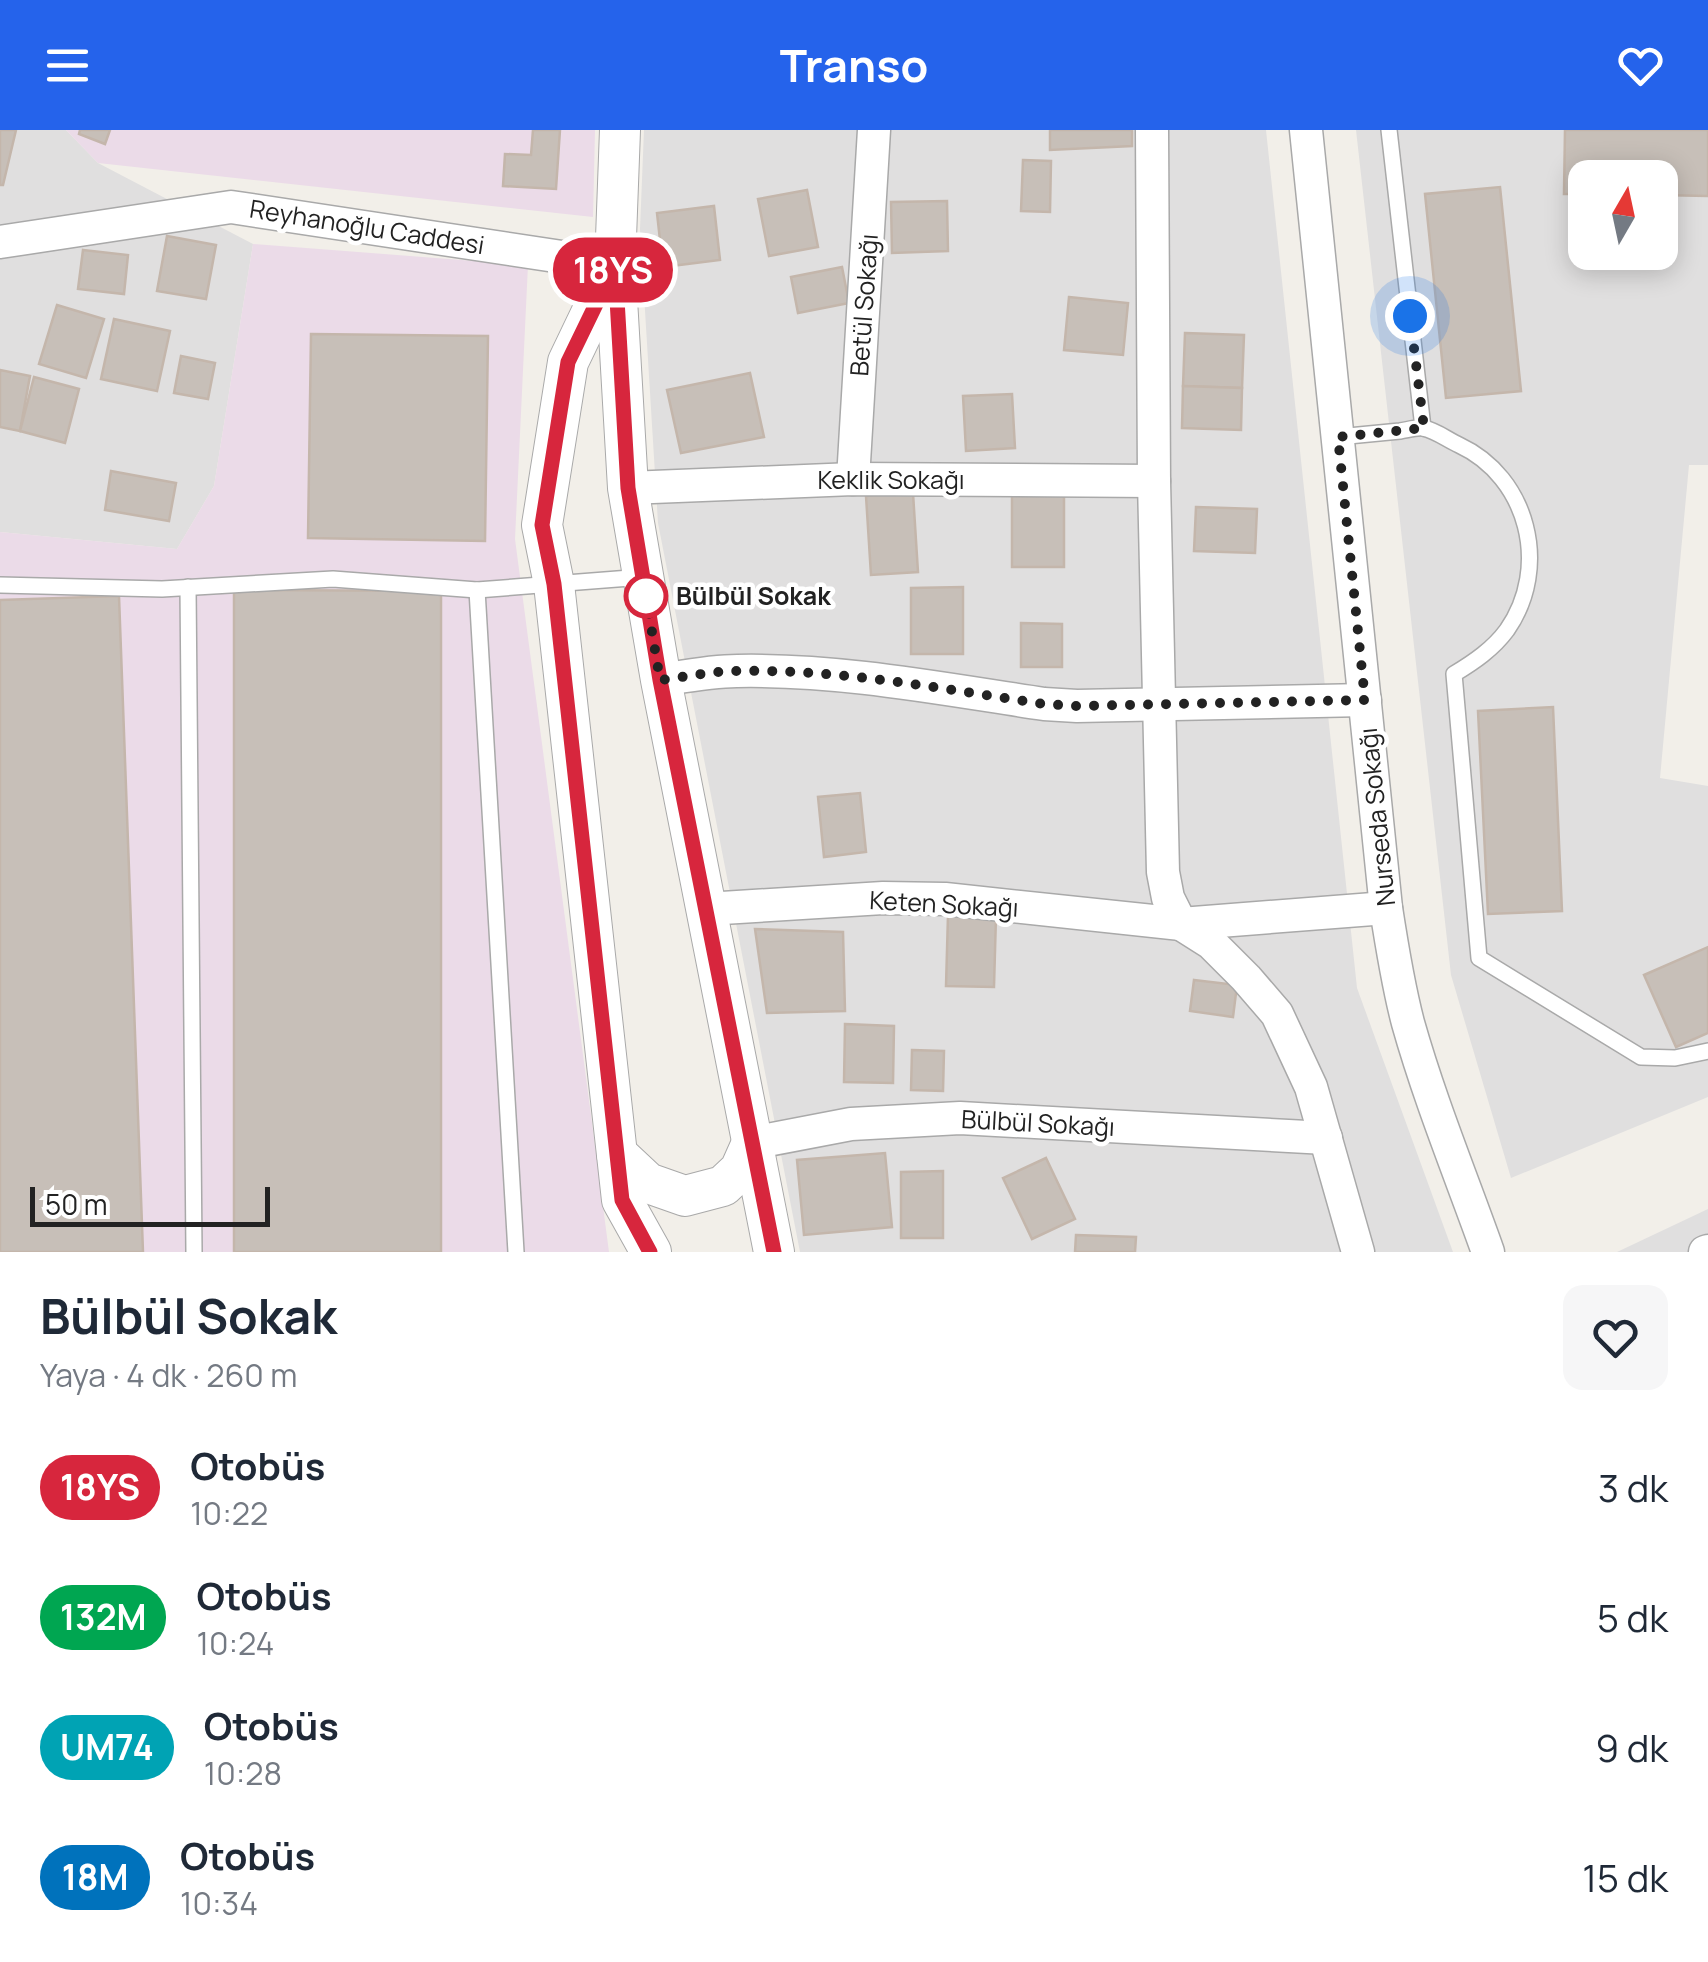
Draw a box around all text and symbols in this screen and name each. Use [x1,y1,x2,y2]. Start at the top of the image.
text: Transo [780,34,928,96]
icon: menu [40,38,95,93]
icon: heart [1613,38,1668,93]
north arrow [1568,160,1678,270]
map controls [1568,160,1678,270]
street label: Reyhanoğlu Caddesi [247,191,487,262]
street label: Betül Sokağı [841,233,886,377]
line badge: 18YS [543,238,683,302]
text: 18YS [573,246,653,294]
your location [1385,291,1435,341]
street label: Keklik Sokağı [817,462,965,497]
marker: Bülbül Sokak [625,575,667,617]
place label: Bülbül Sokak [676,578,831,613]
street label: Nurseda Sokağı [1350,726,1403,908]
street label: Keten Sokağı [869,882,1019,925]
street label: Bülbül Sokağı [960,1101,1116,1144]
scale bar [30,1182,270,1226]
text: 50 m [45,1185,108,1223]
text: Bülbül Sokak [40,1283,337,1348]
button: heart [1563,1285,1668,1390]
text: Yaya · 4 dk · 260 m [40,1353,297,1397]
text: Otobüs [190,1439,325,1491]
text: 3 dk [1598,1461,1668,1513]
text: 18YS [60,1463,140,1511]
text: 10:22 [190,1491,268,1535]
text: Otobüs [196,1569,332,1621]
text: 5 dk [1597,1591,1668,1643]
text: 132M [60,1593,146,1641]
text: 10:24 [196,1621,275,1665]
text: Otobüs [204,1699,339,1751]
text: 9 dk [1595,1721,1668,1773]
text: UM74 [60,1723,154,1771]
text: 10:28 [204,1751,282,1795]
text: Otobüs [180,1829,315,1881]
text: 15 dk [1582,1851,1668,1903]
text: 18M [62,1853,128,1901]
text: 10:34 [180,1881,258,1925]

